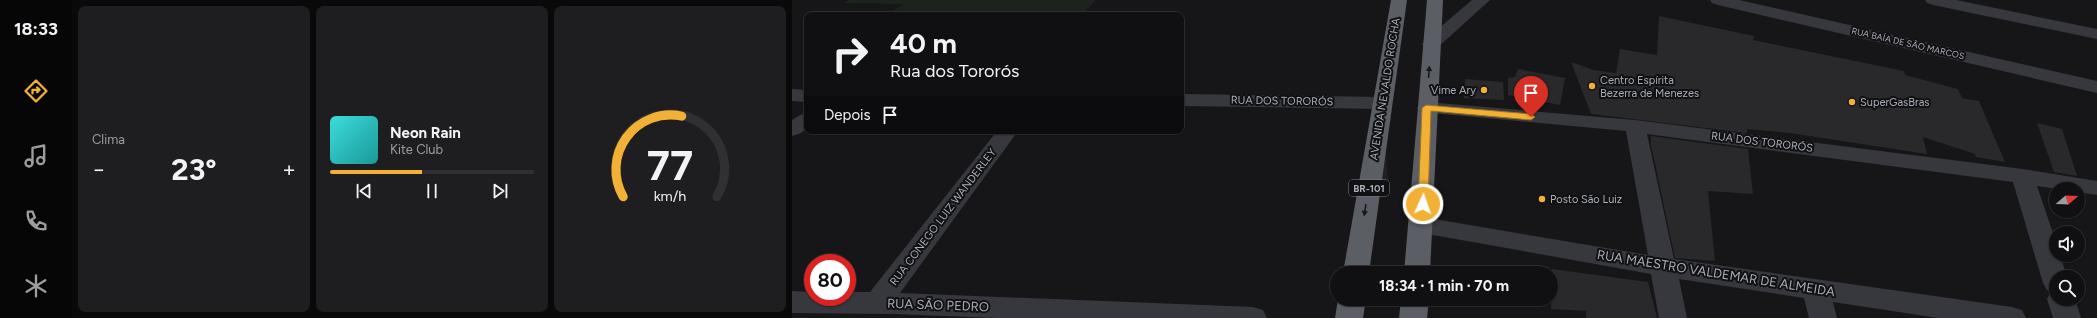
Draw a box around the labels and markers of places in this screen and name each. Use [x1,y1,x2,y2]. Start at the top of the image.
place label: Centro Espírita Bezerra de Menezes [1600,74,1699,100]
pin [1514,76,1548,117]
marker: Centro Espírita Bezerra de Menezes [1587,81,1597,91]
place label: Vime Ary [1431,84,1476,97]
marker: Vime Ary [1479,85,1489,95]
place label: SuperGasBras [1860,96,1929,109]
marker: SuperGasBras [1847,97,1857,107]
place label: Posto São Luiz [1550,193,1622,206]
marker: Posto São Luiz [1537,194,1547,204]

